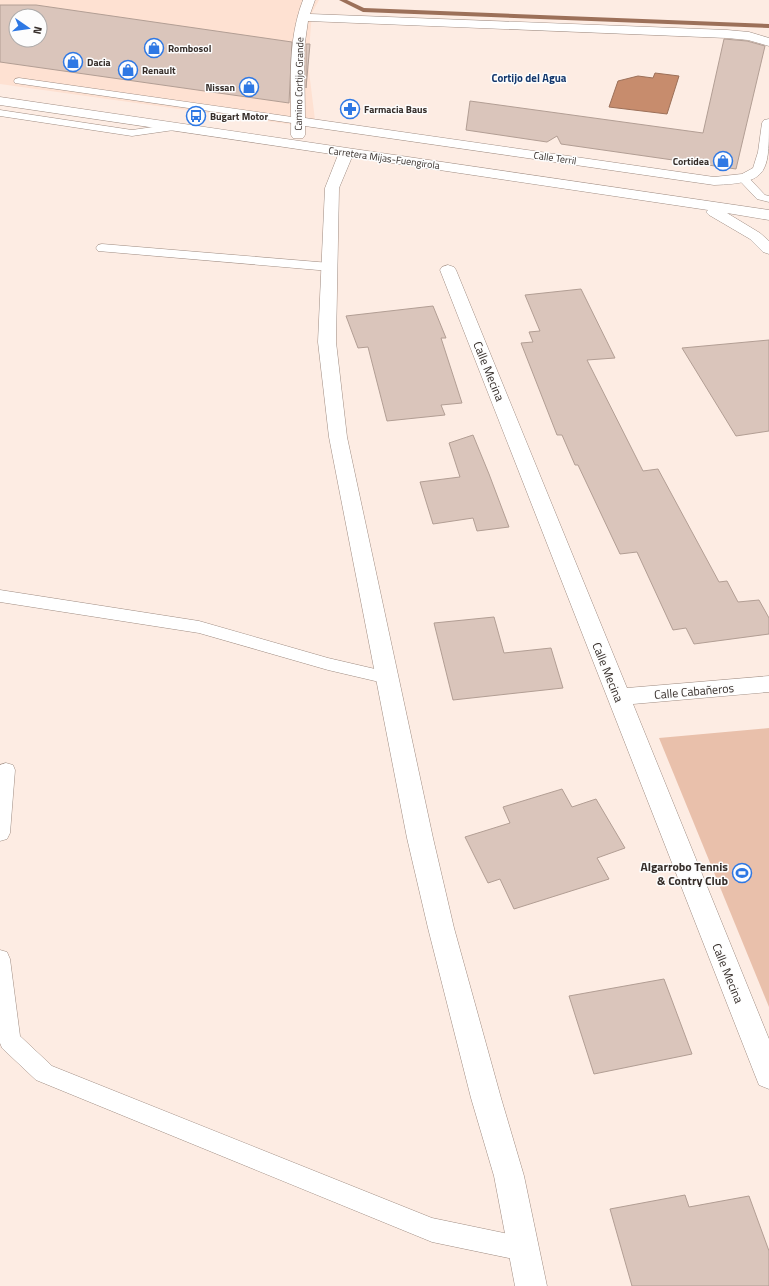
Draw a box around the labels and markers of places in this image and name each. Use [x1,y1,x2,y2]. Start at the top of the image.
shop icon: Rombosol [143,37,165,59]
place label: Rombosol [168,41,212,56]
shop icon: Dacia [62,51,84,73]
place label: Dacia [87,55,111,70]
shop icon: Renault [117,59,139,81]
place label: Renault [142,63,176,78]
shop icon: Nissan [238,76,260,98]
place label: Nissan [205,80,235,95]
pharmacy icon: Farmacia Baus [339,98,361,120]
place label: Farmacia Baus [364,102,428,117]
bus stop icon: Bugart Motor [185,105,207,127]
place label: Bugart Motor [210,109,268,124]
shop icon: Cortidea [712,150,734,172]
place label: Cortidea [673,154,709,169]
place label: Algarrobo Tennis & Contry Club [640,857,728,890]
sports icon: Algarrobo Tennis & Contry Club [731,862,753,884]

